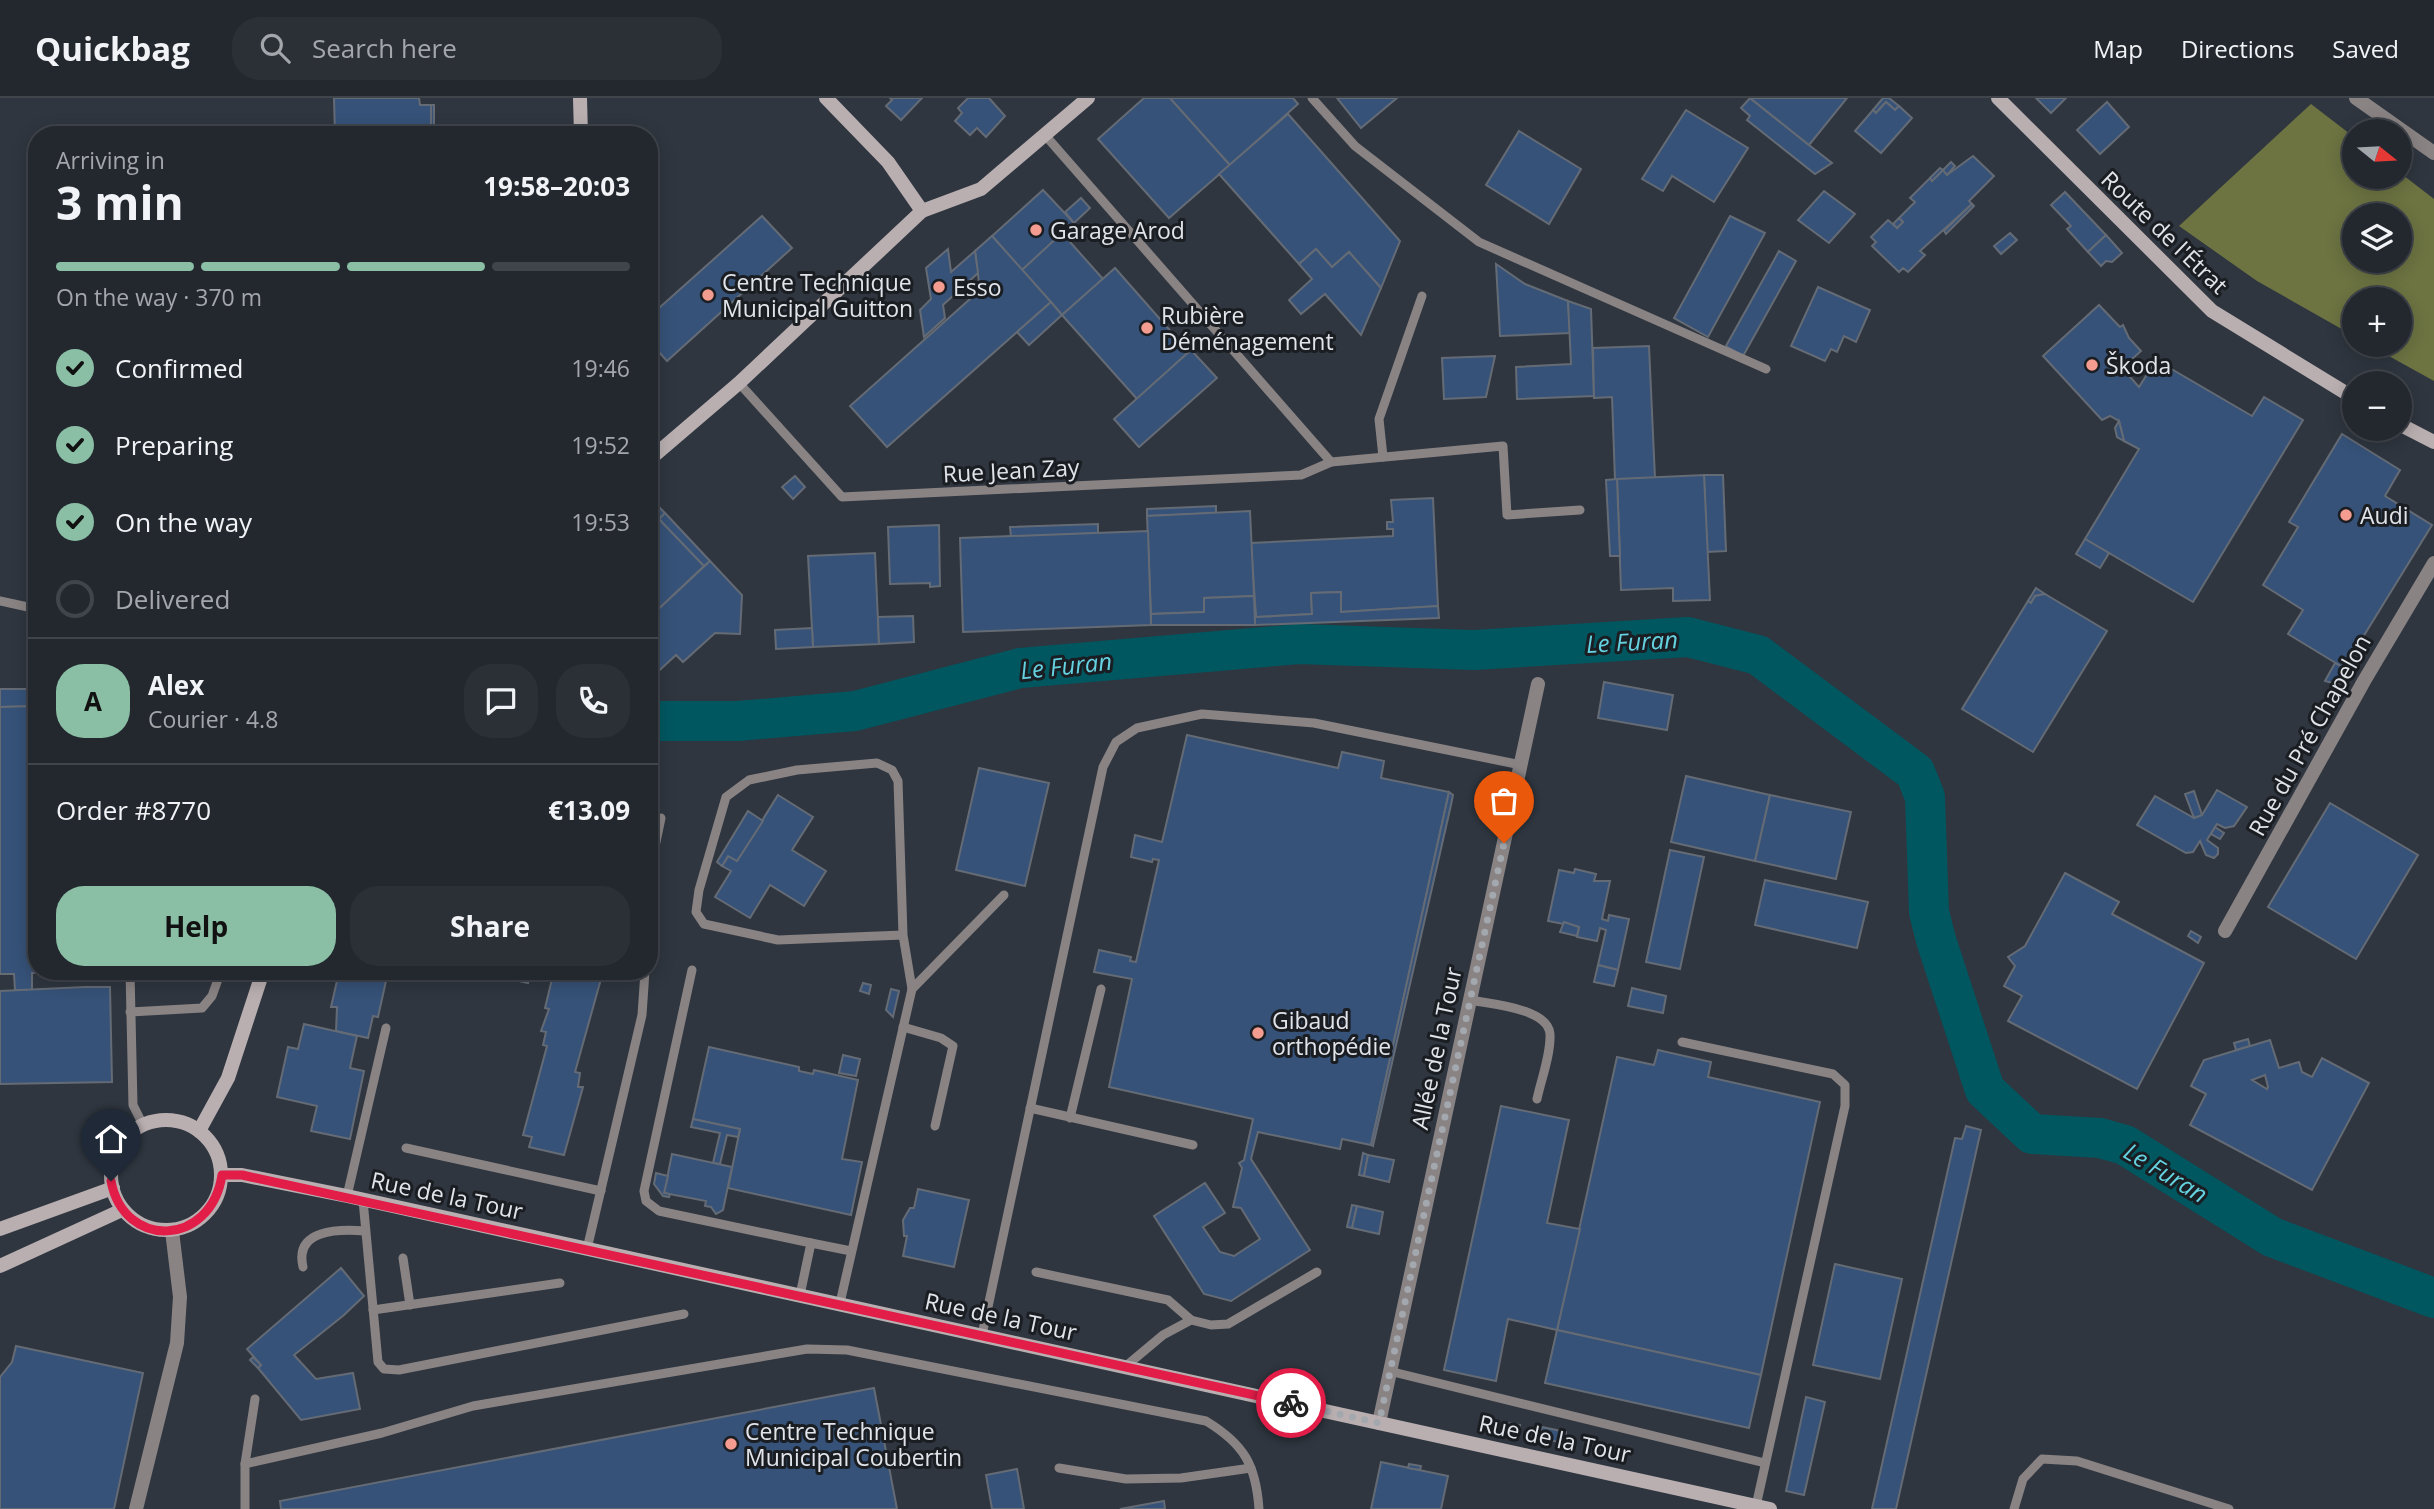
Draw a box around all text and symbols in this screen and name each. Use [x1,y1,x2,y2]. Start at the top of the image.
search box [232,17,722,80]
text: Quickbag [35,26,190,71]
icon: search [256,29,294,67]
text: Search here [312,30,457,66]
text: Map [2093,32,2143,65]
text: Directions [2181,32,2294,65]
text: Saved [2332,32,2399,65]
north arrow [2342,119,2412,189]
map controls [2342,119,2412,441]
text: Arriving in [56,144,165,176]
street label: Route de l'Étrat [2095,163,2235,301]
text: 19:58–20:03 [483,168,630,204]
text: 3 min [56,171,184,233]
button: layers [2342,203,2412,273]
place label: Garage Arod [1050,214,1185,246]
marker: Garage Arod [1028,222,1044,238]
place label: Centre Technique Municipal Guitton [722,266,913,324]
place label: Esso [953,271,1002,303]
marker: Esso [931,279,947,295]
text: On the way · 370 m [56,281,262,313]
marker: Centre Technique Municipal Guitton [700,287,716,303]
button: + [2342,287,2412,357]
place label: Rubière Déménagement [1161,299,1334,357]
marker: Rubière Déménagement [1139,320,1155,336]
icon: check [56,349,94,387]
place label: Škoda [2106,349,2171,381]
text: Confirmed [115,350,243,386]
text: 19:46 [571,352,630,384]
marker: Škoda [2084,357,2100,373]
button: − [2342,371,2412,441]
icon: check [56,426,94,464]
text: Preparing [115,427,233,463]
text: 19:52 [571,429,630,461]
street label: Rue Jean Zay [942,450,1081,490]
place label: Audi [2360,499,2409,531]
icon: check [56,503,94,541]
text: On the way [115,504,252,540]
text: 19:53 [571,506,630,538]
marker: Audi [2338,507,2354,523]
text: Delivered [115,581,230,617]
water label: Le Furan [1585,622,1679,660]
street label: Rue du Pré Chapelon [2240,629,2378,841]
water label: Le Furan [1019,644,1113,686]
button: chat [464,664,538,738]
button: phone [556,664,630,738]
text: Alex [148,667,204,703]
text: A [84,683,102,719]
text: Courier · 4.8 [148,703,278,735]
pin [1474,771,1534,843]
icon: bag [1485,782,1523,820]
text: Order #8770 [56,792,211,828]
text: €13.09 [548,792,630,828]
button: Help [56,886,336,966]
button: Share [350,886,630,966]
street label: Allée de la Tour [1403,963,1469,1132]
place label: Gibaud orthopédie [1272,1004,1391,1062]
marker: Gibaud orthopédie [1250,1025,1266,1041]
pin [81,1109,141,1181]
icon: home [92,1120,130,1158]
water label: Le Furan [2118,1134,2214,1210]
street label: Rue de la Tour [368,1163,527,1227]
street label: Rue de la Tour [922,1284,1081,1348]
courier [1256,1368,1326,1438]
icon: bike [1272,1384,1310,1422]
street label: Rue de la Tour [1476,1406,1635,1470]
place label: Centre Technique Municipal Coubertin [745,1415,962,1473]
marker: Centre Technique Municipal Coubertin [723,1436,739,1452]

